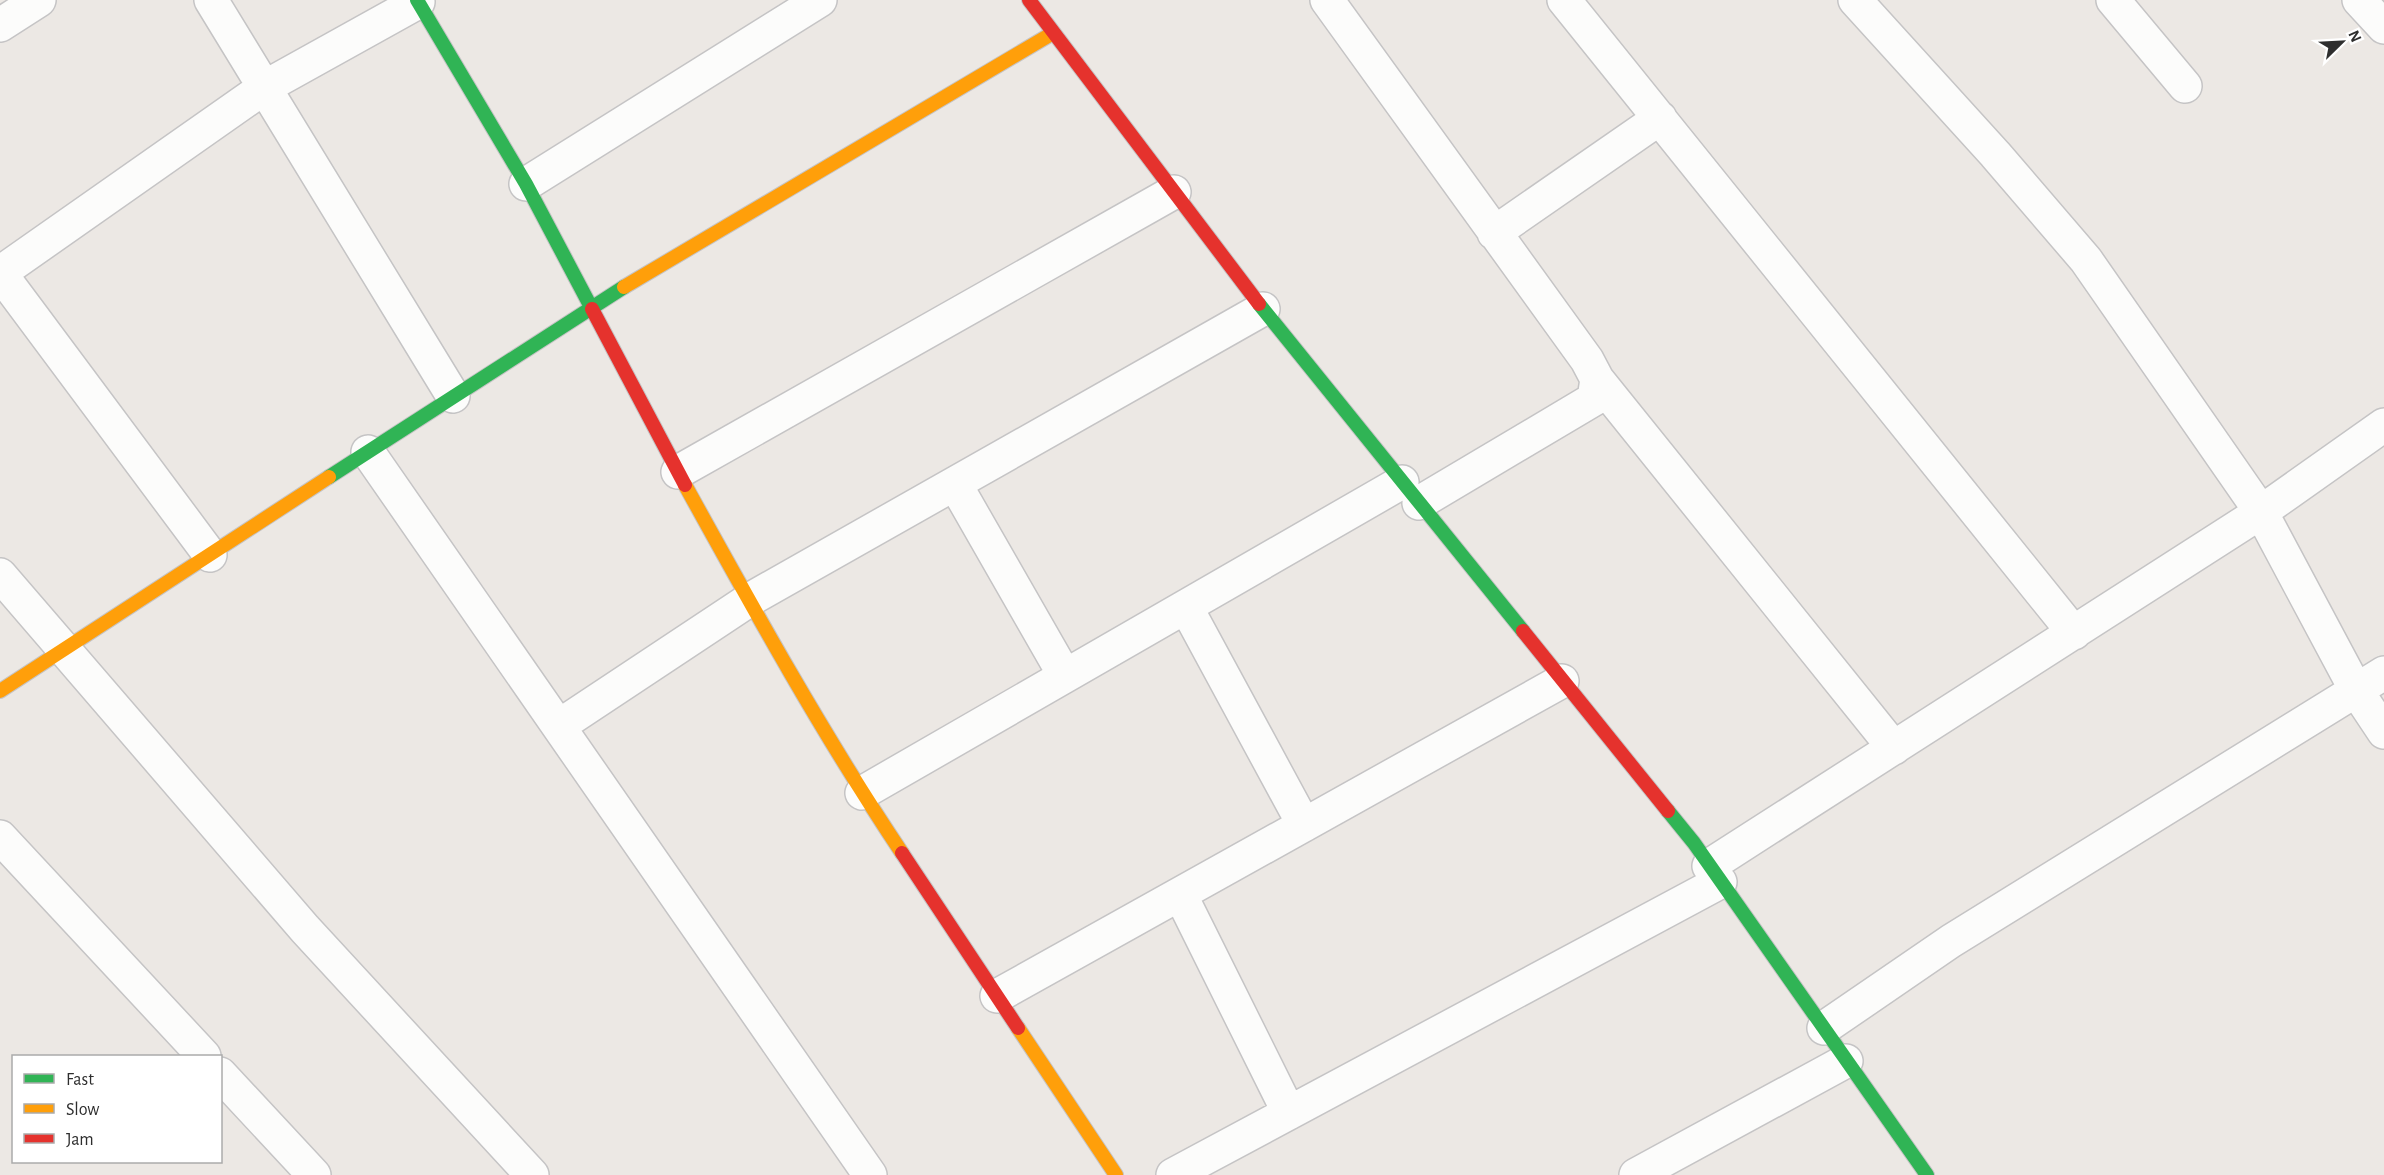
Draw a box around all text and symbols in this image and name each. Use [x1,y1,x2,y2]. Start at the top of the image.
north arrow [2312,12,2372,72]
text: N [2345,28,2364,45]
legend [12,1055,222,1163]
text: Fast [66,1071,94,1089]
text: Slow [66,1101,99,1119]
text: Jam [66,1131,94,1149]

